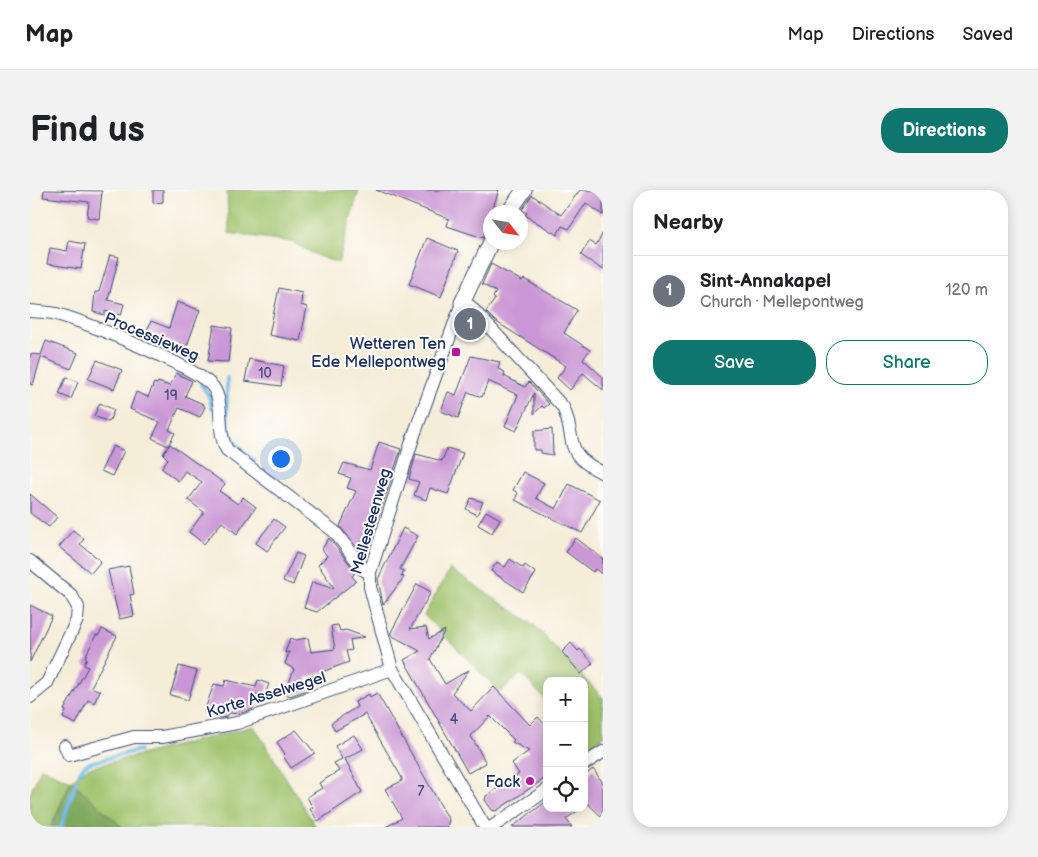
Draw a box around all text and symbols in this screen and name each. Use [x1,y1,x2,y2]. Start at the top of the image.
text: Map [25,20,73,49]
text: Map [788,24,824,45]
text: Directions [852,24,934,45]
text: Saved [962,24,1013,45]
button: Directions [881,108,1008,153]
text: Find us [30,109,145,152]
north arrow [483,205,528,250]
text: Nearby [653,210,723,235]
text: Sint-Annakapel [700,270,831,293]
text: 1 [666,281,672,300]
text: 120 m [945,281,988,300]
text: Church · Mellepontweg [700,293,864,312]
pin: 1 [454,305,486,343]
street label: Processieweg [101,309,202,366]
place label: Wetteren Ten Ede Mellepontweg [311,335,446,372]
button: Save [653,340,816,385]
button: Share [826,340,988,385]
marker: Wetteren Ten Ede Mellepontweg [450,346,462,358]
house number: 10 [258,365,272,382]
house number: 19 [164,387,178,404]
your location [268,446,294,472]
street label: Mellesteenweg [347,466,396,577]
street label: Korte Asselwegel [204,668,328,723]
map controls [543,677,588,812]
button: + [543,677,588,722]
house number: 4 [450,711,459,728]
button: − [543,722,588,767]
button: locate [543,767,588,812]
place label: Fack [486,773,520,792]
marker: Fack [524,775,536,787]
house number: 7 [418,783,425,800]

